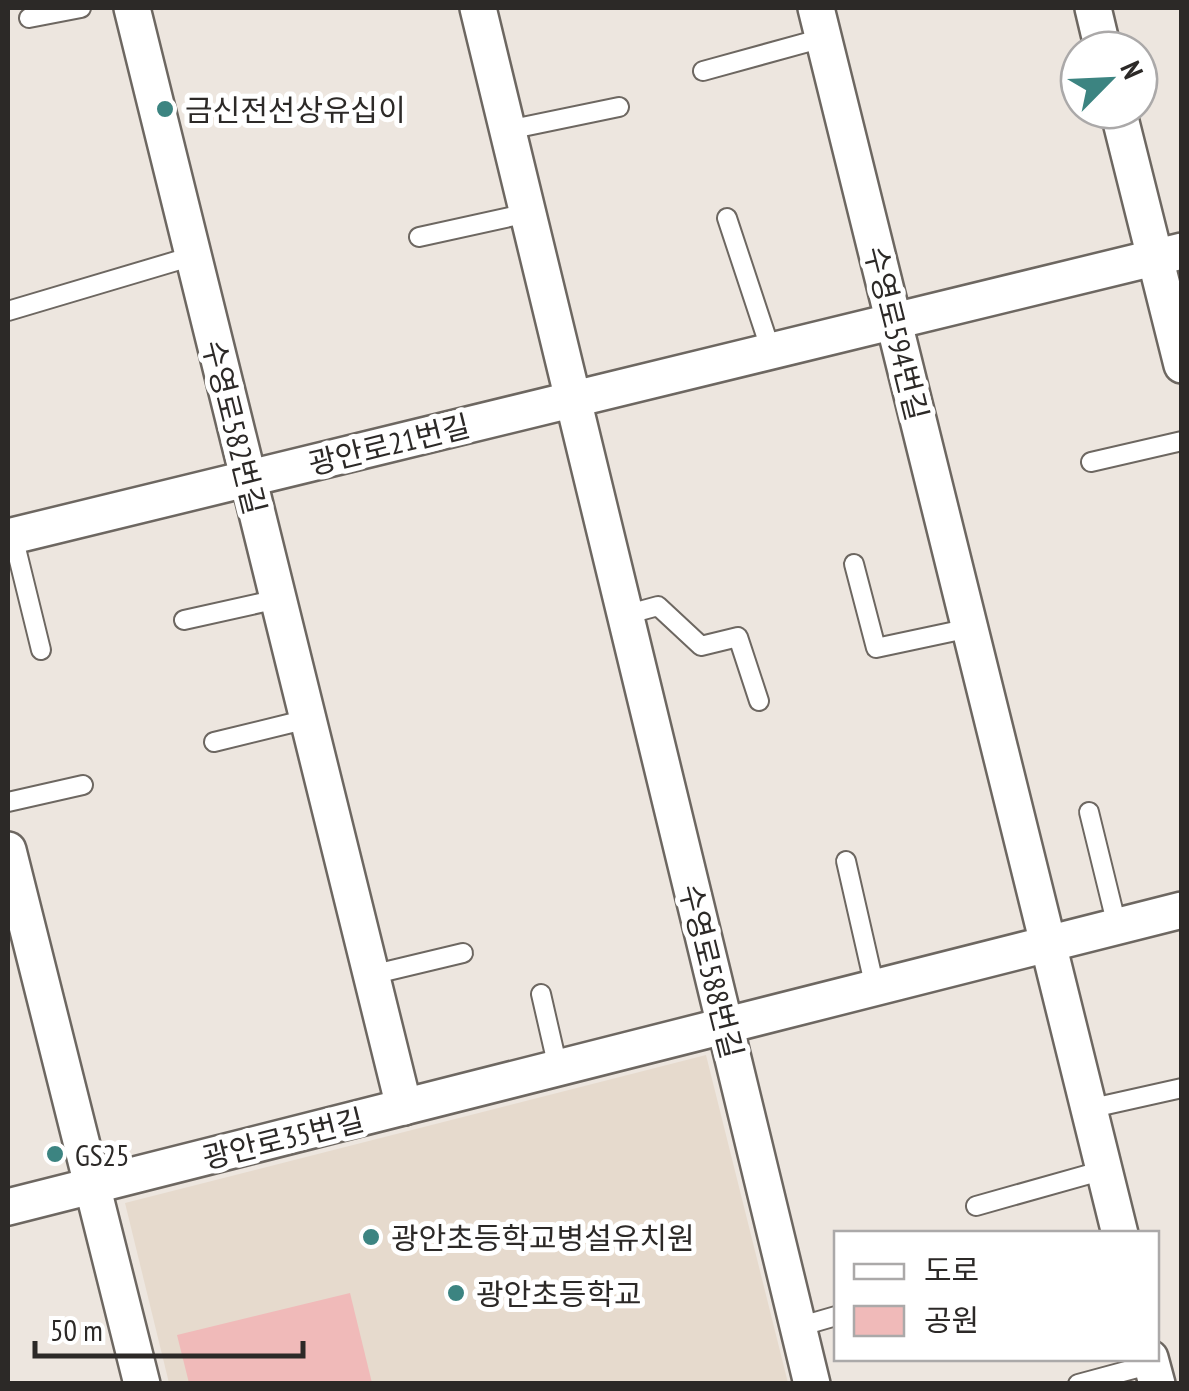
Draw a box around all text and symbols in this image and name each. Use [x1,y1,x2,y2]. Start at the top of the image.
north arrow [1059,30,1159,130]
text: N [1112,55,1152,84]
place label: 금신전선상유십이 [185,90,406,129]
marker: 금신전선상유십이 [154,98,176,120]
street label: 수영로594번길 [856,242,938,424]
street label: 수영로582번길 [194,336,276,518]
street label: 광안로21번길 [304,405,474,483]
street label: 수영로588번길 [671,880,753,1062]
street label: 광안로35번길 [198,1099,368,1177]
place label: GS25 [75,1135,130,1174]
marker: GS25 [44,1143,66,1165]
place label: 광안초등학교병설유치원 [391,1218,695,1257]
marker: 광안초등학교병설유치원 [360,1226,382,1248]
legend [834,1231,1159,1361]
text: 도로 [924,1250,979,1289]
place label: 광안초등학교 [476,1274,642,1313]
marker: 광안초등학교 [445,1282,467,1304]
scale bar [35,1296,302,1358]
text: 공원 [924,1300,979,1339]
text: 50 m [50,1310,103,1349]

